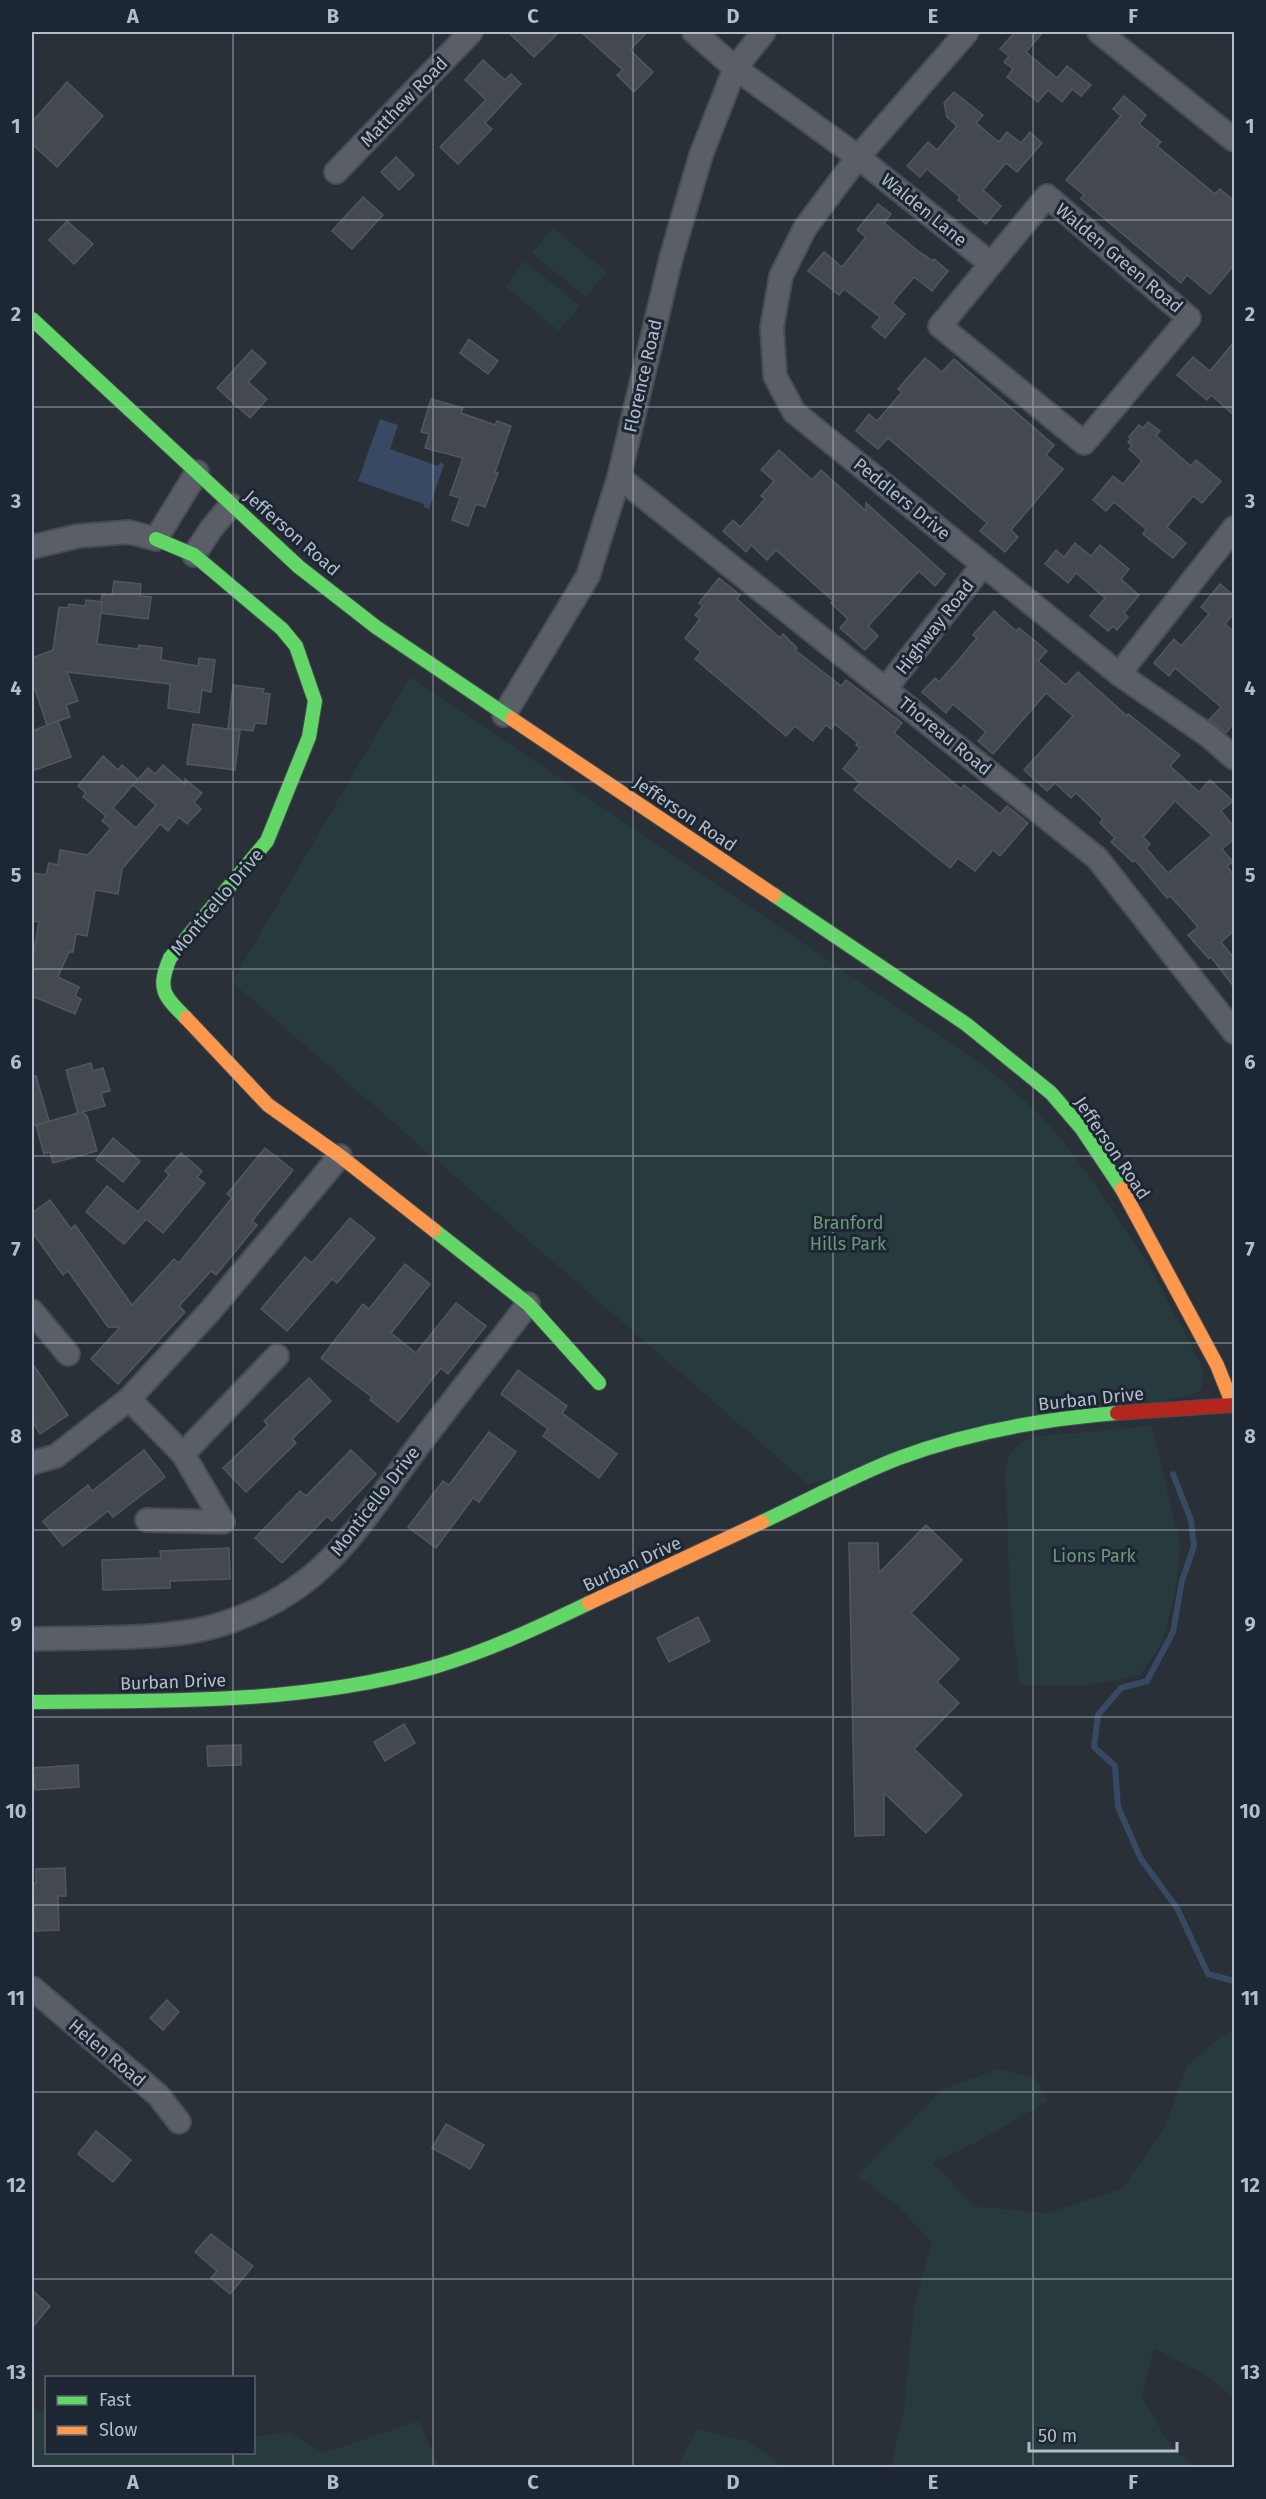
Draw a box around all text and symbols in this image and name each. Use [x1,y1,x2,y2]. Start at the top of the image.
text: A [126,4,140,28]
text: B [327,4,339,28]
text: C [527,4,539,28]
text: D [726,4,740,28]
text: E [928,4,938,28]
text: F [1128,4,1138,28]
street label: Matthew Road [356,53,452,151]
text: 1 [11,114,21,138]
text: 1 [1245,114,1255,138]
street label: Walden Lane [877,169,971,251]
street label: Walden Green Road [1051,198,1187,318]
text: 2 [11,302,21,326]
text: 2 [1245,302,1255,326]
street label: Florence Road [619,317,667,435]
street label: Peddlers Drive [849,453,955,545]
street label: Jefferson Road [240,486,344,580]
text: 3 [10,489,21,513]
text: 3 [1244,489,1255,513]
street label: Highway Road [891,575,979,679]
text: 4 [10,676,22,700]
text: 4 [1244,676,1256,700]
street label: Thoreau Road [894,692,996,780]
street label: Jefferson Road [629,771,741,857]
street label: Monticello Drive [166,844,268,960]
text: 5 [11,863,22,887]
text: 5 [1245,863,1256,887]
text: 6 [10,1050,22,1074]
text: 6 [1244,1050,1256,1074]
street label: Jefferson Road [1069,1092,1155,1204]
park label: Branford Hills Park [810,1212,887,1255]
text: 7 [11,1237,21,1261]
text: 7 [1245,1237,1255,1261]
street label: Burban Drive [1037,1383,1145,1415]
text: 8 [10,1424,22,1448]
text: 8 [1244,1424,1256,1448]
street label: Monticello Drive [325,1442,425,1560]
street label: Burban Drive [579,1532,685,1596]
park label: Lions Park [1052,1545,1137,1567]
text: 9 [10,1612,22,1636]
text: 9 [1244,1612,1256,1636]
street label: Burban Drive [120,1669,226,1695]
text: 10 [6,1799,26,1823]
text: 10 [1240,1799,1260,1823]
text: 11 [7,1986,25,2010]
text: 11 [1241,1986,1259,2010]
street label: Helen Road [64,2014,150,2092]
text: 12 [6,2173,26,2197]
text: 12 [1240,2173,1260,2197]
text: 13 [6,2360,26,2384]
text: 13 [1240,2360,1260,2384]
legend [45,2376,255,2454]
text: Fast [99,2389,132,2411]
scale bar [1029,2415,1178,2453]
text: Slow [99,2419,138,2441]
text: 50 m [1038,2425,1077,2447]
text: A [126,2470,140,2494]
text: B [327,2470,339,2494]
text: C [527,2470,539,2494]
text: D [726,2470,740,2494]
text: E [928,2470,938,2494]
text: F [1128,2470,1138,2494]

